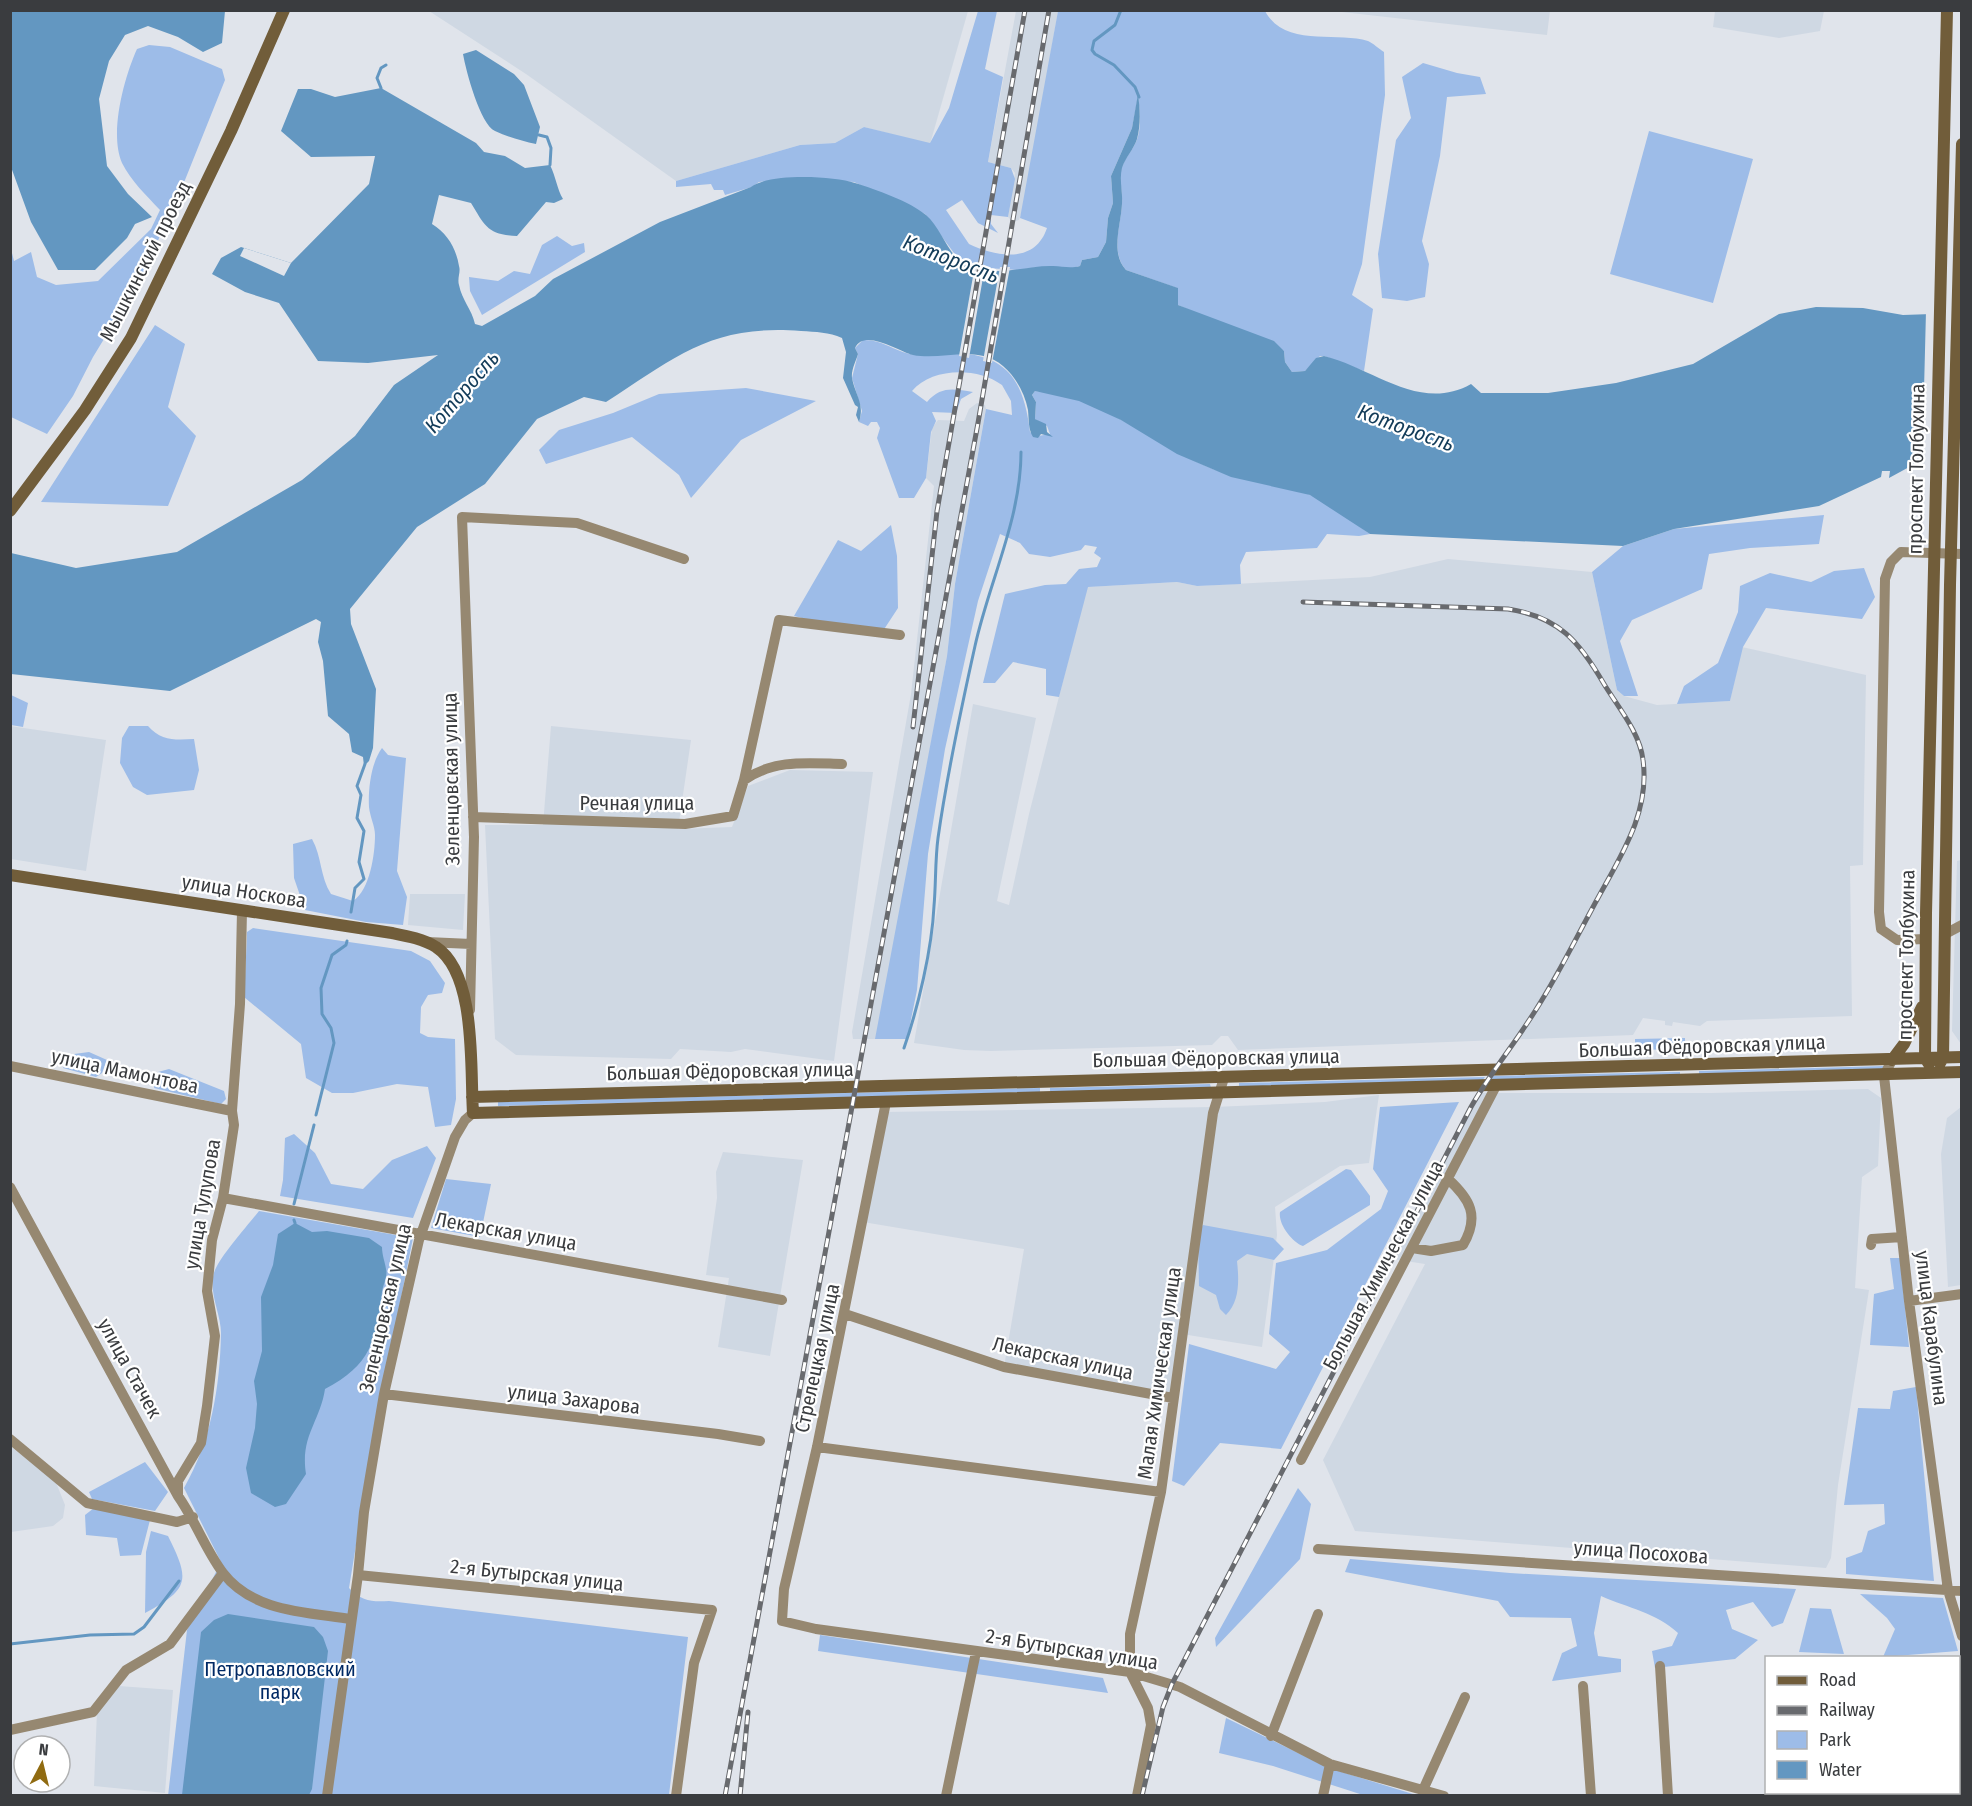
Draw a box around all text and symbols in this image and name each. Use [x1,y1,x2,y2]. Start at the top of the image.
street label: Мышкинский проезд [94,177,196,345]
water label: Которосль [899,229,1003,289]
water label: Которосль [419,345,505,439]
street label: проспект Толбухина [1903,383,1929,555]
water label: Которосль [1354,399,1458,457]
street label: Зеленцовская улица [437,692,465,866]
street label: Речная улица [580,791,694,815]
street label: улица Носкова [180,869,308,913]
street label: проспект Толбухина [1893,869,1919,1041]
street label: Большая Фёдоровская улица [1578,1030,1826,1062]
street label: улица Мамонтова [49,1044,201,1098]
street label: Большая Фёдоровская улица [1092,1044,1340,1072]
street label: Большая Фёдоровская улица [606,1057,854,1085]
street label: улица Тулупова [179,1137,225,1271]
street label: Большая Химическая улица [1317,1156,1449,1374]
street label: Лекарская улица [433,1207,579,1255]
street label: Зеленцовская улица [354,1221,416,1395]
street label: улица Карабулина [1911,1249,1953,1407]
street label: Малая Химическая улица [1132,1265,1186,1481]
street label: Стрелецкая улица [789,1281,845,1435]
street label: улица Стачек [93,1314,168,1423]
street label: Лекарская улица [990,1331,1136,1385]
street label: улица Захарова [506,1379,642,1419]
street label: улица Посохова [1573,1535,1709,1569]
street label: 2-я Бутырская улица [449,1554,625,1596]
street label: 2-я Бутырская улица [984,1624,1160,1674]
legend [1765,1656,1960,1794]
park label: Петропавловский парк [204,1657,356,1704]
text: Road [1819,1669,1856,1691]
text: Railway [1819,1699,1875,1721]
text: Park [1819,1729,1852,1751]
north arrow [12,1734,72,1794]
text: N [38,1740,50,1760]
text: Water [1819,1759,1862,1781]

